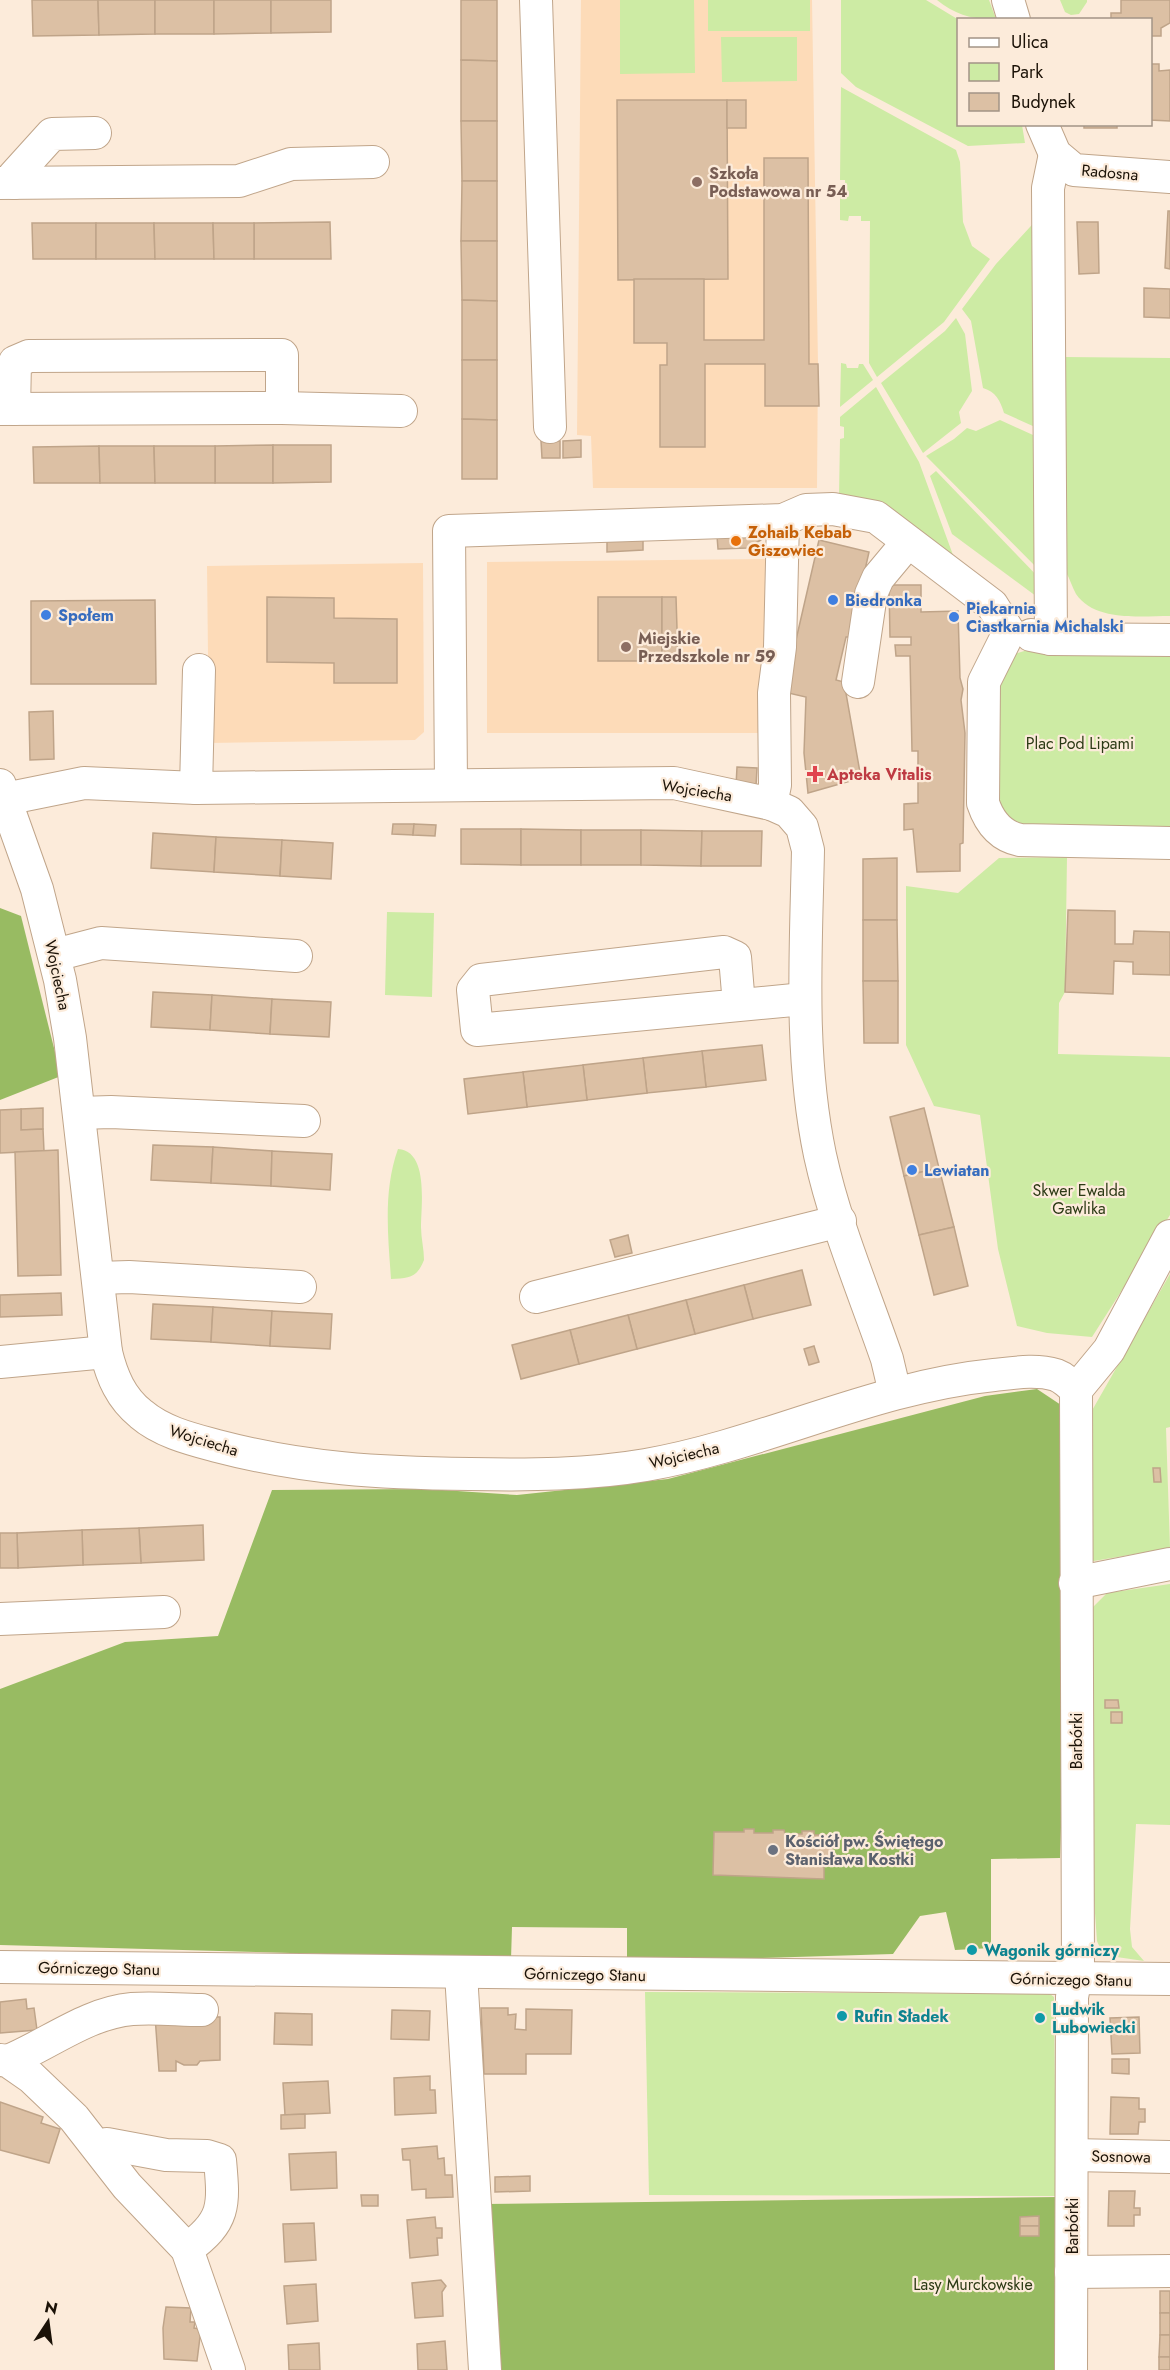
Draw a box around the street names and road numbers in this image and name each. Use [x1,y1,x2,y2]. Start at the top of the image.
street label: Radosna [1081,159,1139,186]
street label: Wojciecha [660,774,734,807]
street label: Wojciecha [39,938,76,1012]
street label: Wojciecha [166,1419,241,1462]
street label: Wojciecha [647,1436,721,1475]
street label: Barbórki [1065,1713,1088,1769]
street label: Górniczego Stanu [38,1956,160,1981]
street label: Górniczego Stanu [524,1962,646,1987]
street label: Górniczego Stanu [1010,1967,1132,1992]
street label: Sosnowa [1091,2144,1151,2169]
street label: Barbórki [1061,2198,1084,2254]

